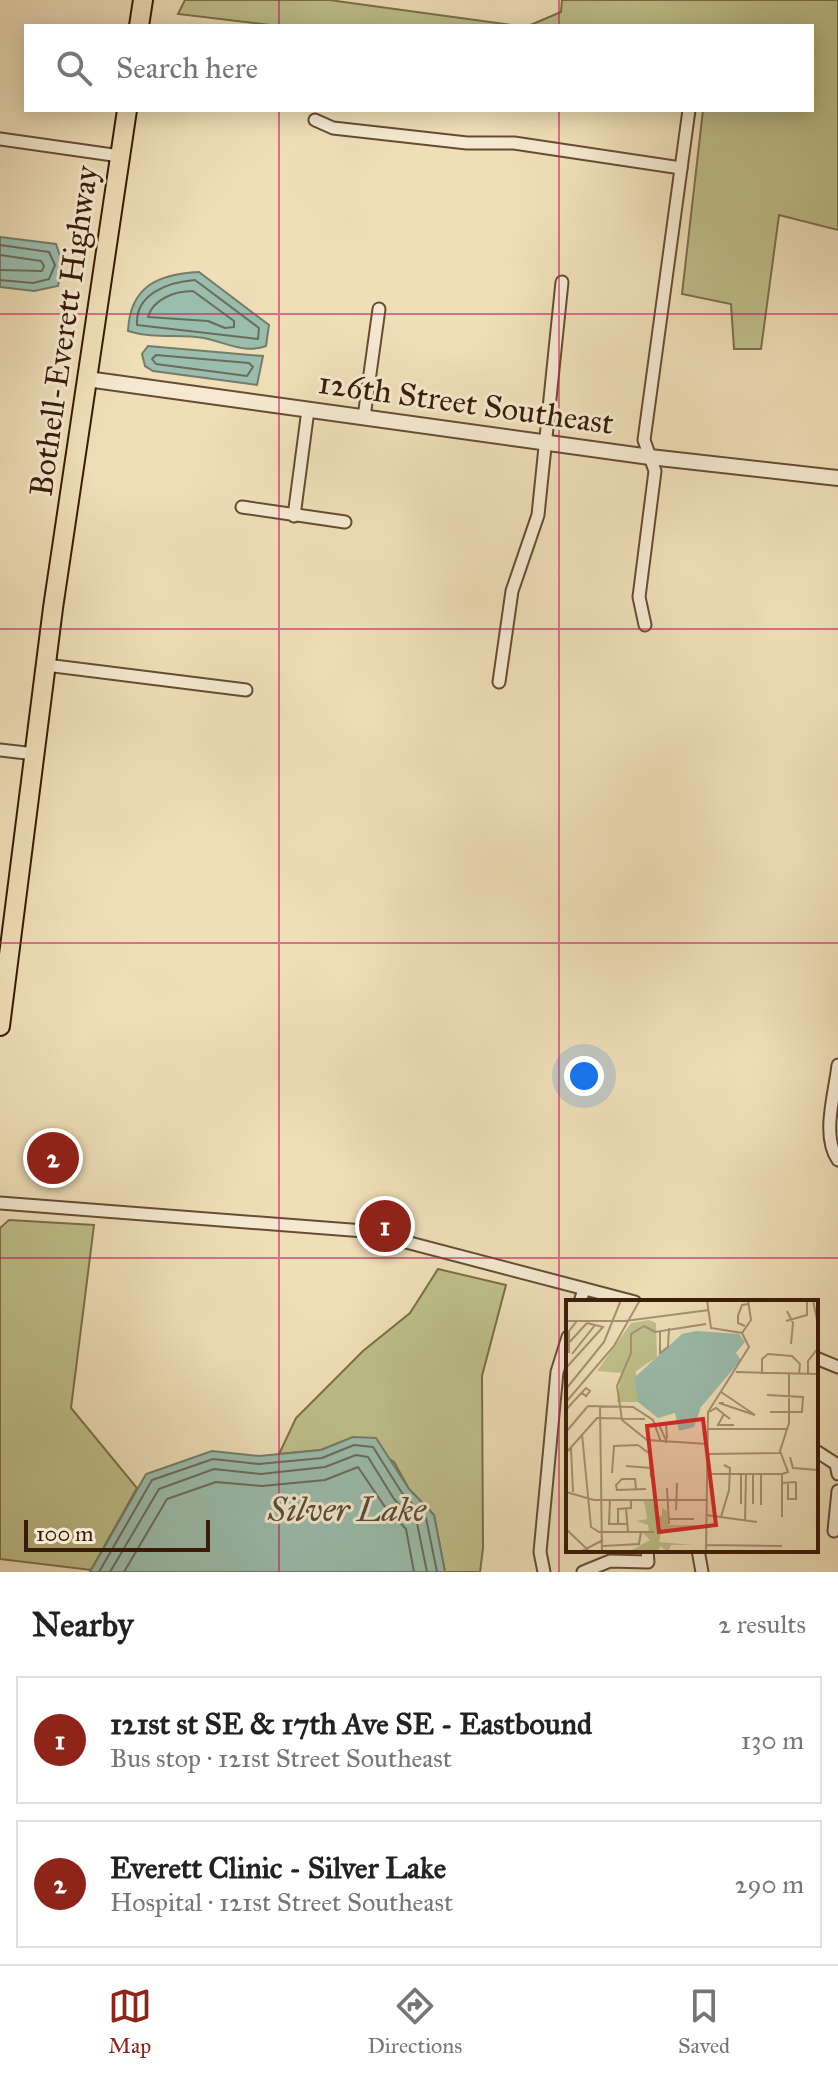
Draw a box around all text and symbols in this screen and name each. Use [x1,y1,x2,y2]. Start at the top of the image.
search box [24,24,814,112]
icon: search [52,46,96,90]
text: Search here [116,50,258,86]
street label: Bothell-Everett Highway [21,162,107,499]
street label: 126th Street Southeast [316,363,616,443]
your location [564,1056,604,1096]
pin: 2 [27,1128,79,1188]
pin: 1 [359,1196,411,1256]
inset map [566,1300,818,1552]
water label: Silver Lake [267,1489,427,1530]
scale bar [24,1516,210,1552]
text: 100 m [36,1520,93,1547]
text: Nearby [32,1604,134,1645]
text: 2 results [718,1608,806,1640]
text: 121st st SE & 17th Ave SE - Eastbound [110,1706,592,1742]
text: 1 [55,1724,65,1756]
text: 130 m [741,1724,804,1756]
text: Bus stop · 121st Street Southeast [110,1742,452,1774]
text: Everett Clinic - Silver Lake [110,1850,446,1886]
text: 2 [54,1868,66,1900]
text: 290 m [735,1868,804,1900]
text: Hospital · 121st Street Southeast [110,1886,453,1918]
tab: Map [108,1984,152,2059]
tab: Directions [367,1984,462,2059]
tab: Saved [678,1984,730,2059]

